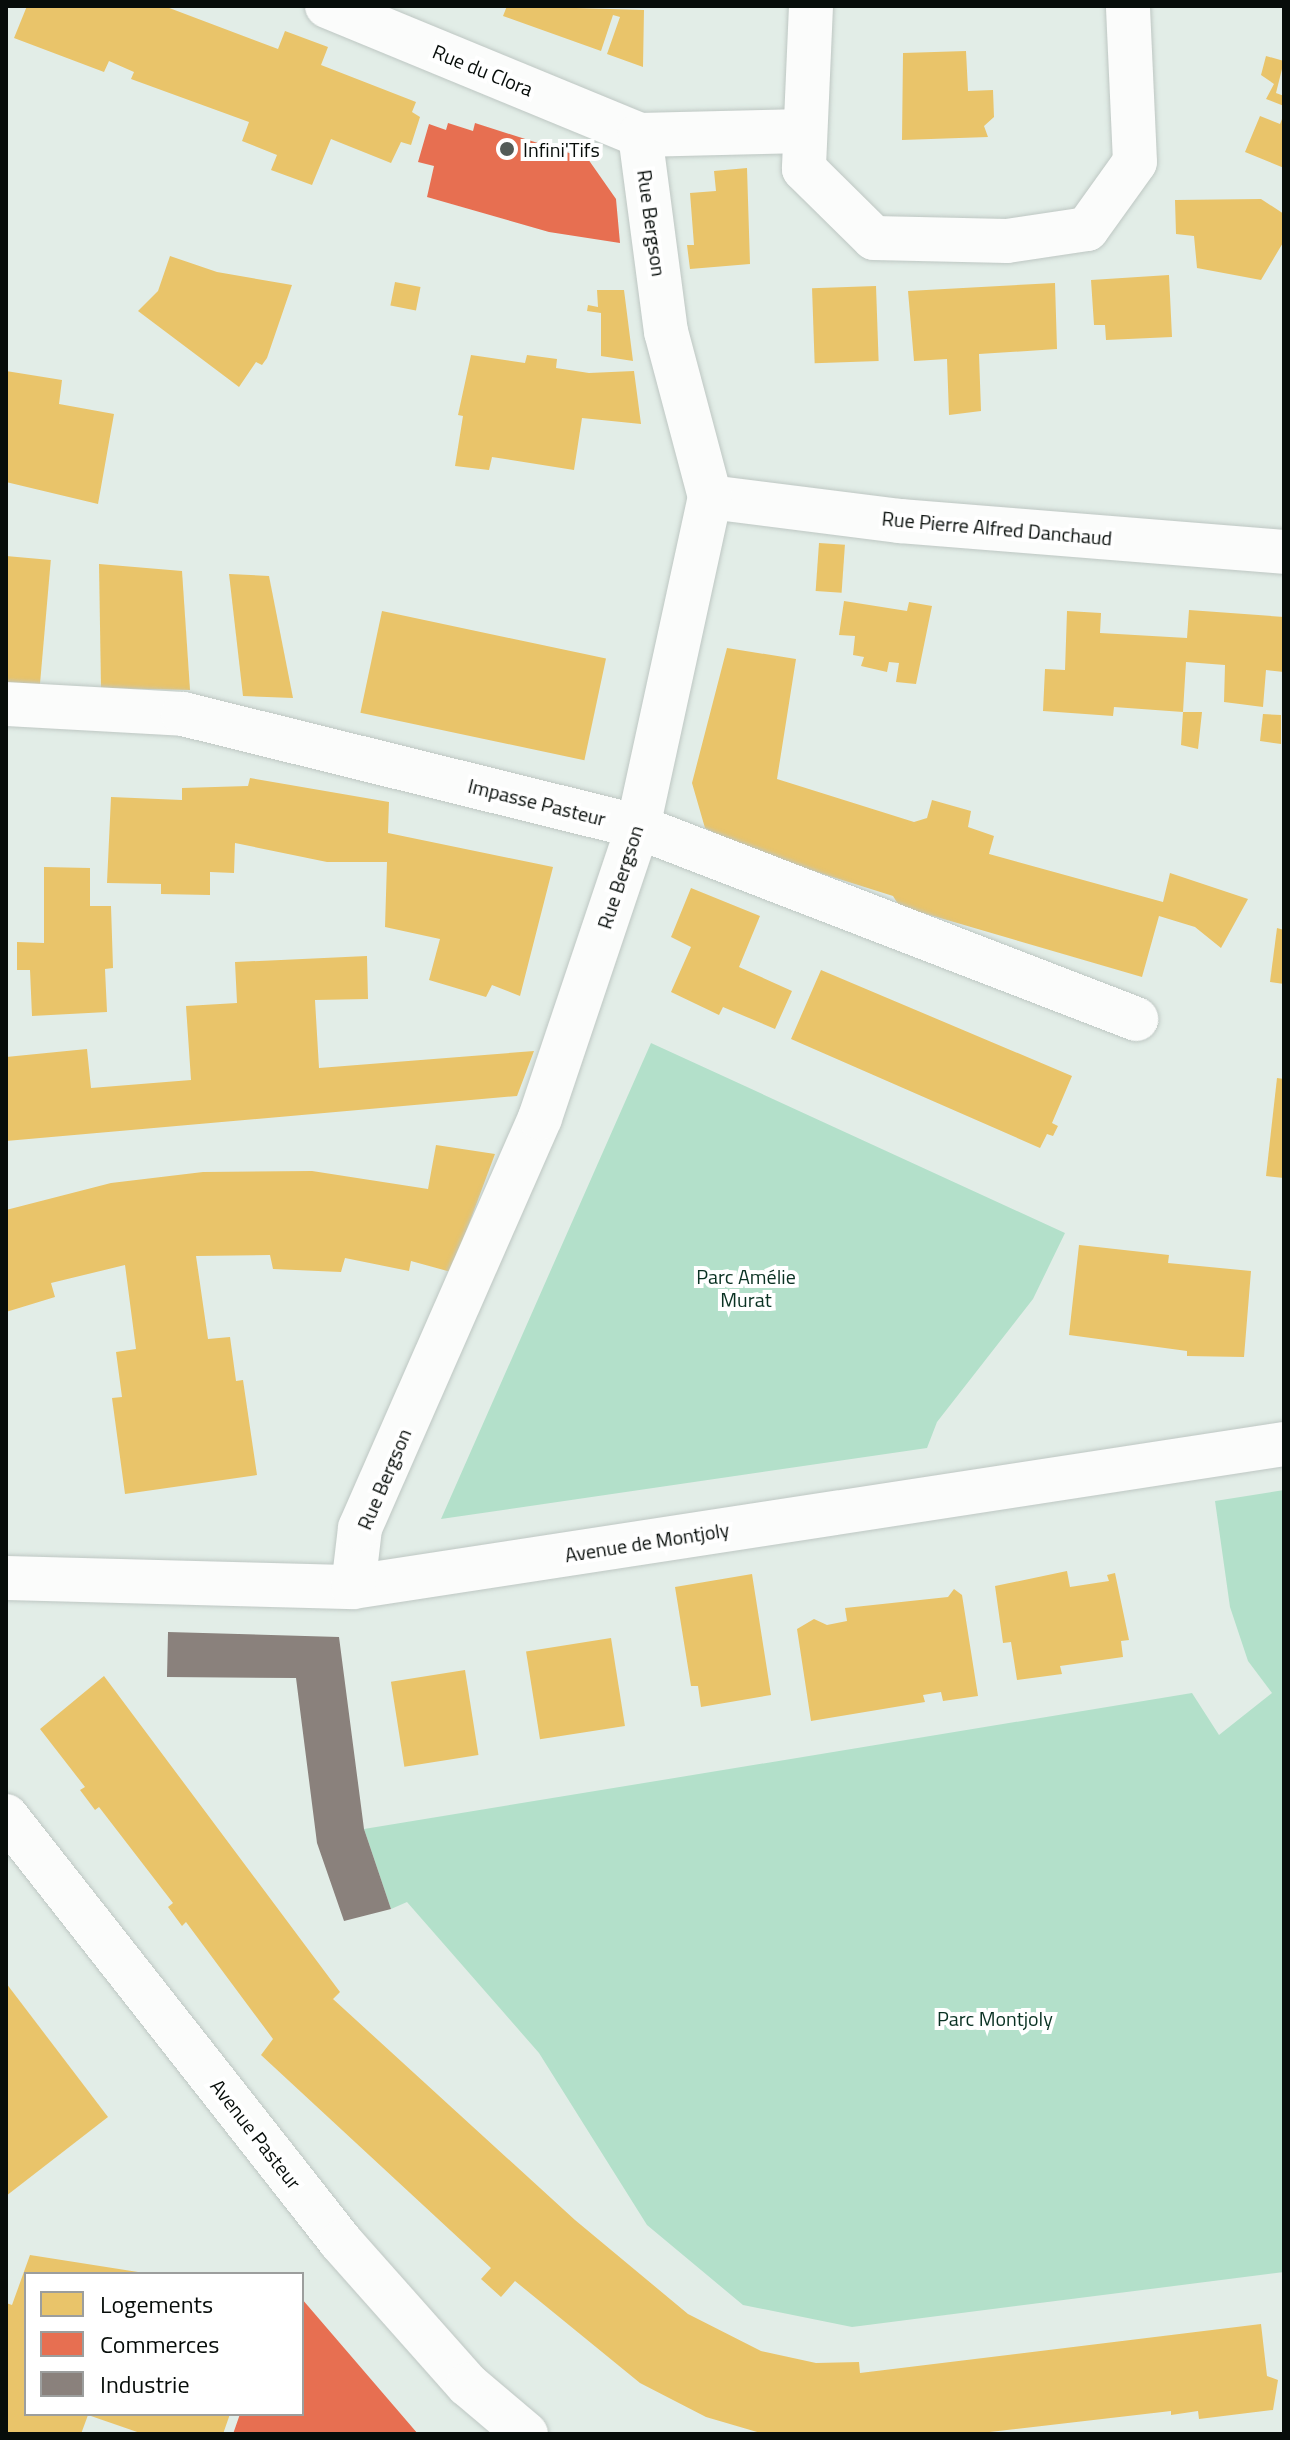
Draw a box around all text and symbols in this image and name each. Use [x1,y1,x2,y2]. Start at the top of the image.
street label: Rue du Clora [429,39,537,101]
place label: Infini'Tifs [523,137,600,161]
marker: Infini'Tifs [498,140,516,158]
street label: Rue Bergson [633,168,671,278]
street label: Rue Pierre Alfred Danchaud [881,506,1113,550]
street label: Impasse Pasteur [466,773,608,831]
street label: Rue Bergson [592,822,648,932]
park label: Parc Amélie Murat [696,1265,796,1312]
street label: Rue Bergson [352,1425,416,1533]
street label: Avenue de Montjoly [563,1517,731,1567]
park label: Parc Montjoly [937,2006,1053,2030]
street label: Avenue Pasteur [206,2074,306,2194]
legend [24,2272,304,2416]
text: Logements [100,2286,213,2322]
text: Commerces [100,2326,219,2362]
text: Industrie [100,2366,190,2402]

